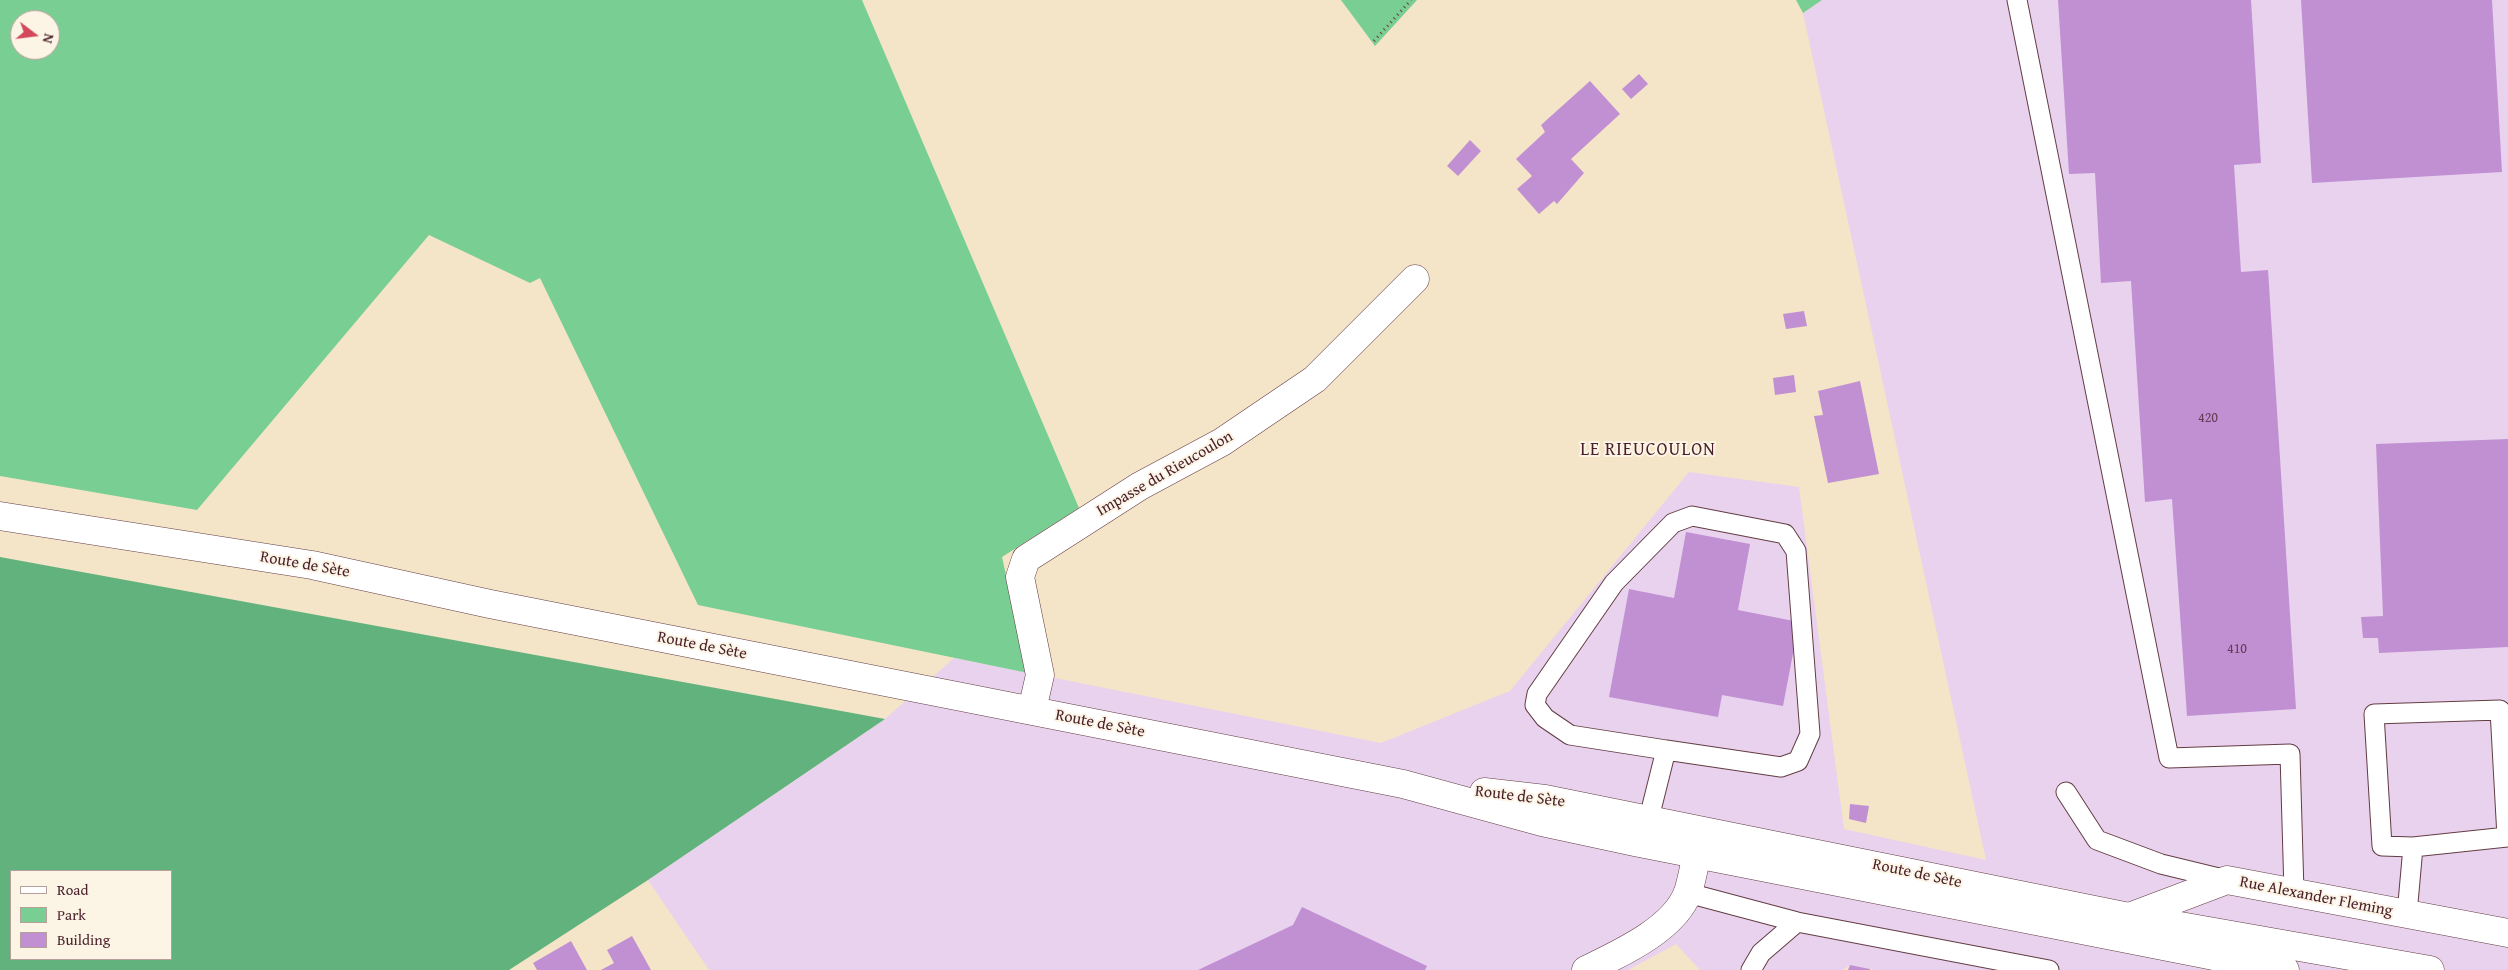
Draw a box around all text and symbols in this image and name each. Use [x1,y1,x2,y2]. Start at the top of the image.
north arrow [10,10,60,60]
text: N [38,32,59,46]
house number: 420 [2198,410,2218,426]
street label: Impasse du Rieucoulon [1093,427,1237,521]
district label: LE RIEUCOULON [1579,439,1717,461]
street label: Route de Sète [259,548,351,582]
street label: Route de Sète [656,628,748,664]
house number: 410 [2227,641,2247,657]
street label: Route de Sète [1054,706,1146,742]
street label: Route de Sète [1474,782,1566,812]
street label: Route de Sète [1871,855,1963,893]
legend [10,870,172,960]
street label: Rue Alexander Fleming [2238,873,2394,921]
text: Road [57,879,88,900]
text: Park [57,904,86,925]
text: Building [57,929,110,950]

